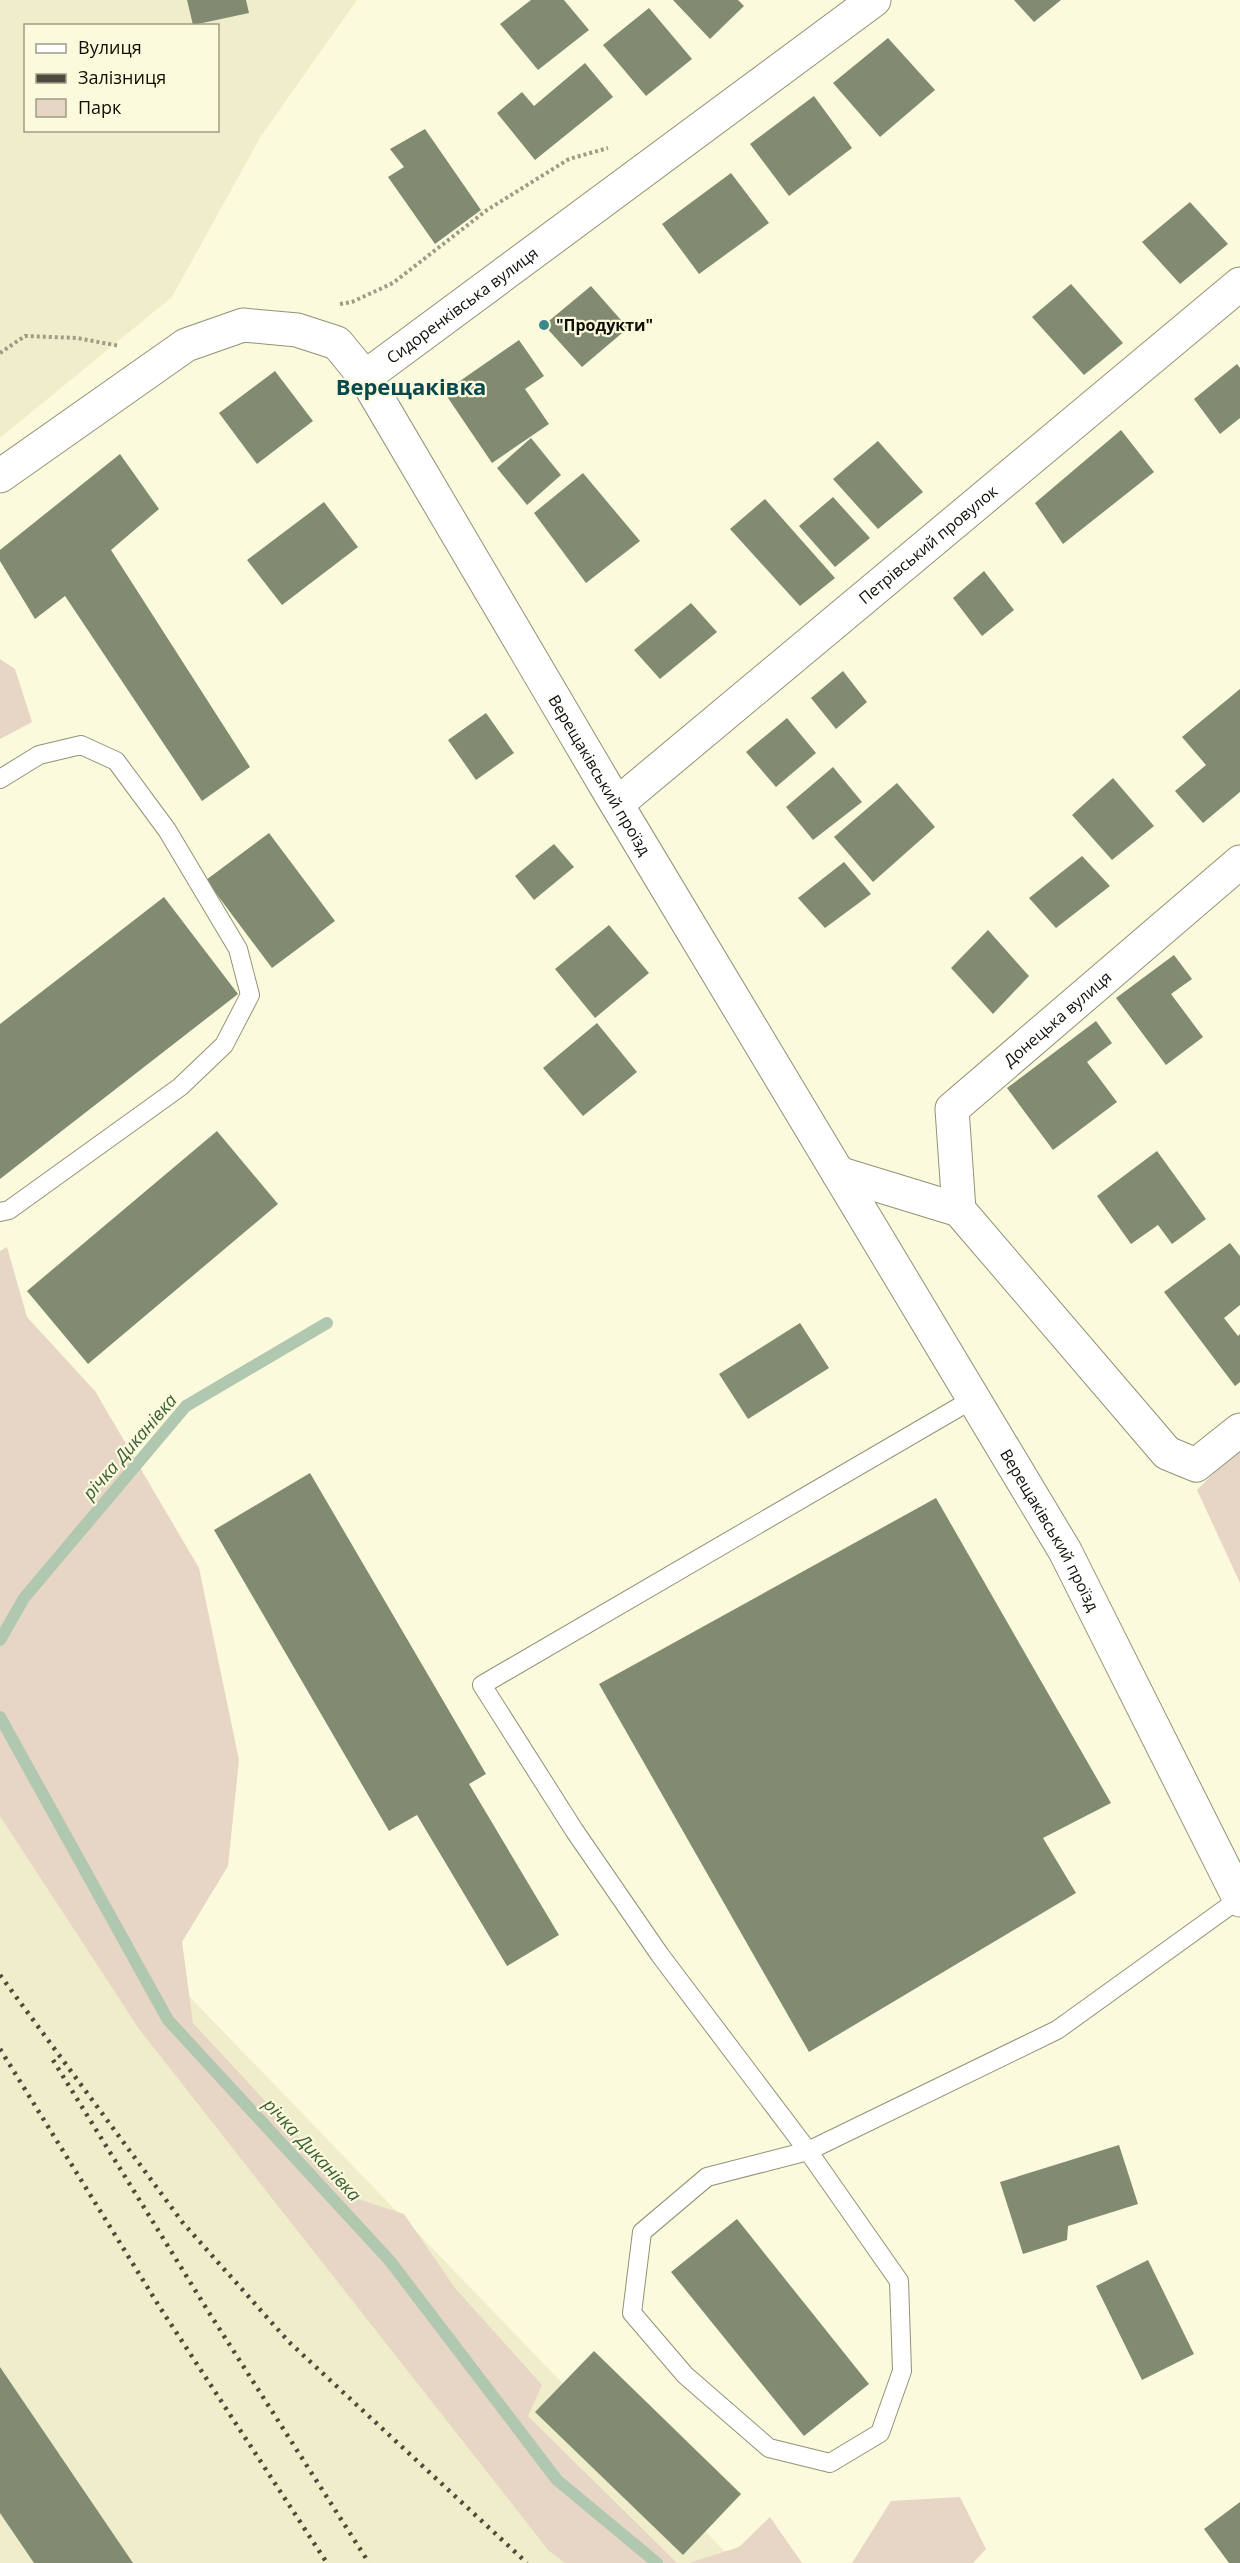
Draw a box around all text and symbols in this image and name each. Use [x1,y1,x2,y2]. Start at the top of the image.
legend [24,24,219,132]
text: Вулиця [78,35,142,59]
text: Залізниця [78,65,166,89]
text: Парк [78,95,122,119]
street label: Сидоренківська вулиця [382,242,542,369]
place label: "Продукти" [556,314,653,336]
marker: "Продукти" [537,318,551,332]
district label: Верещаківка [336,371,486,401]
street label: Петрівський провулок [854,480,1003,609]
street label: Верещаківський проїзд [543,691,656,859]
street label: Донецька вулиця [999,966,1116,1071]
water label: річка Диканівка [76,1388,182,1505]
street label: Верещаківський проїзд [995,1445,1104,1615]
water label: річка Диканівка [258,2092,367,2206]

